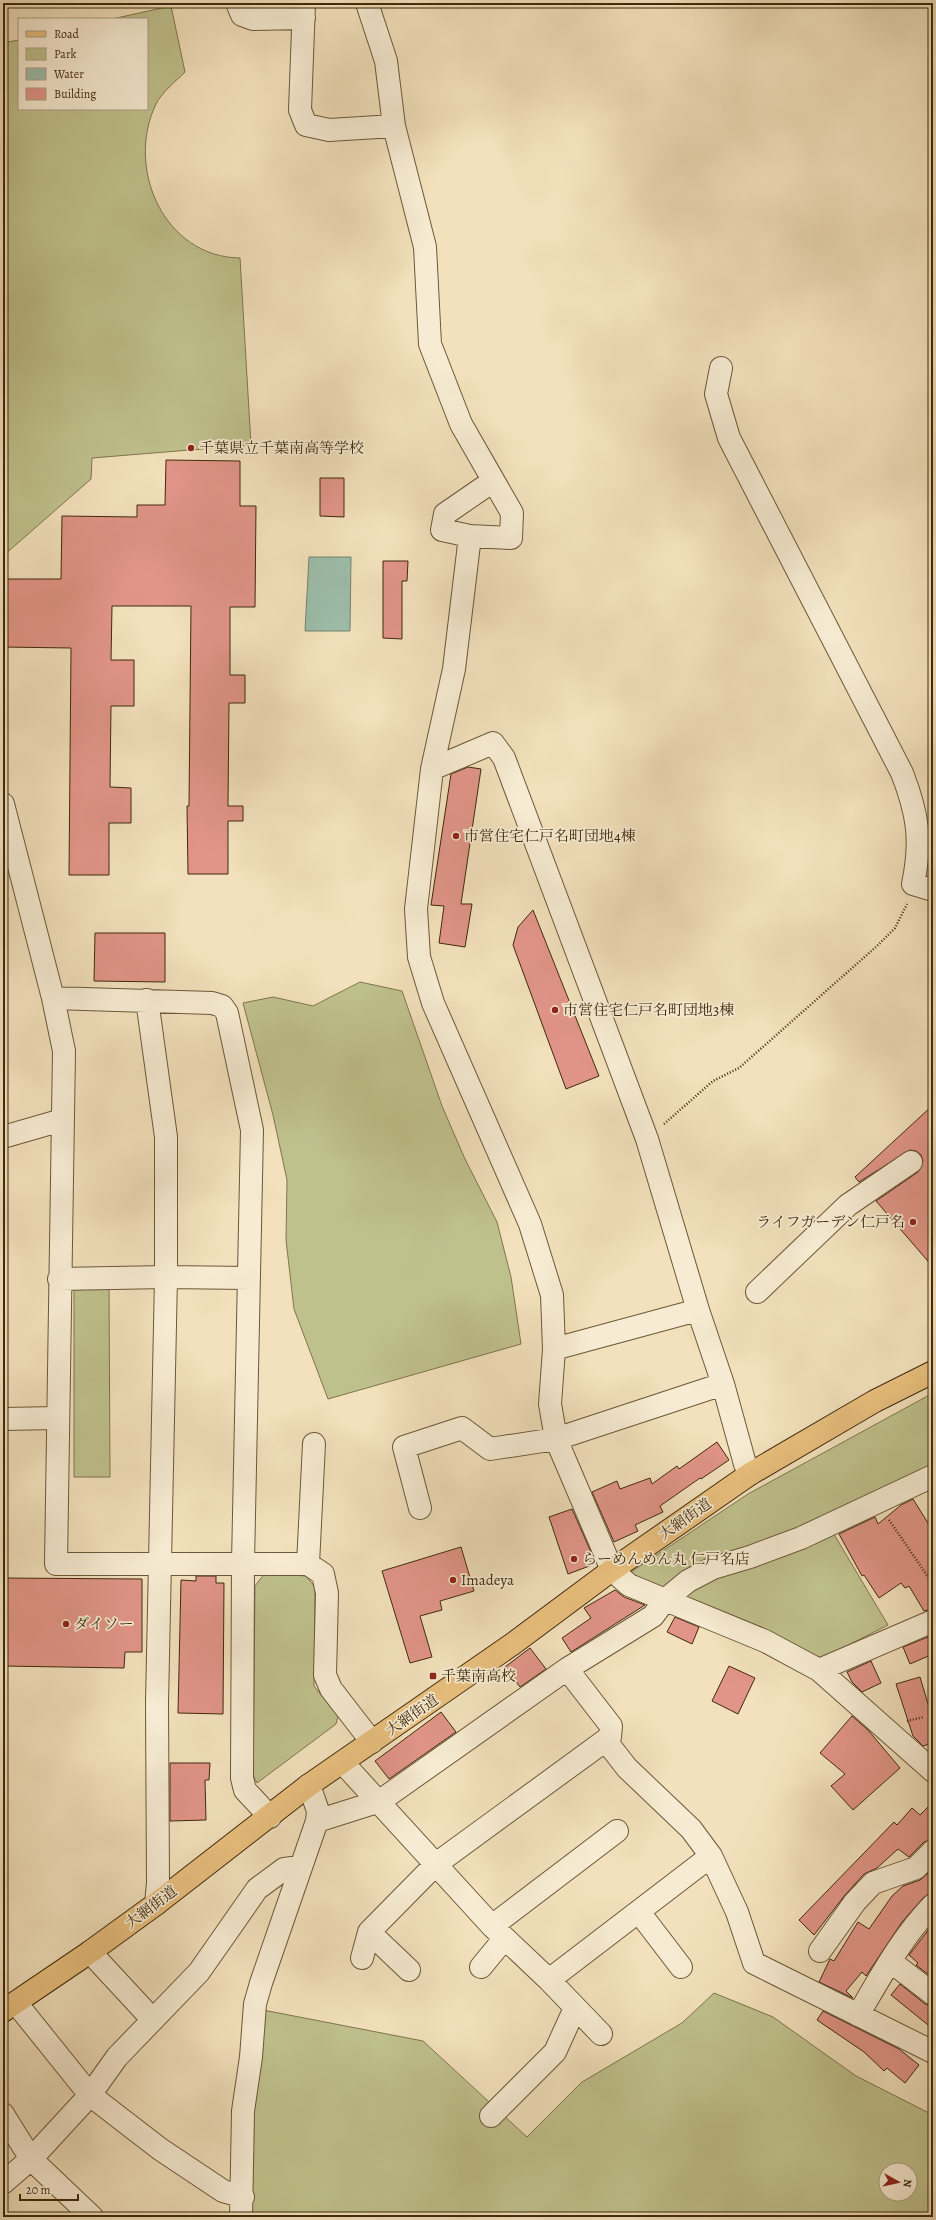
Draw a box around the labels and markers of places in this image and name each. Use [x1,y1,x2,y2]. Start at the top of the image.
place label: 千葉県立千葉南高等学校 [199,438,364,458]
marker: 千葉県立千葉南高等学校 [186,443,196,453]
place label: 市営住宅仁戸名町団地4棟 [464,826,636,846]
marker: 市営住宅仁戸名町団地4棟 [451,831,461,841]
place label: 市営住宅仁戸名町団地3棟 [563,1000,734,1020]
marker: 市営住宅仁戸名町団地3棟 [550,1005,560,1015]
place label: ライフガーデン仁戸名 [756,1212,905,1232]
marker: ライフガーデン仁戸名 [908,1217,918,1227]
place label: らーめんめん丸 仁戸名店 [582,1549,750,1569]
marker: らーめんめん丸 仁戸名店 [569,1554,579,1564]
place label: Imadeya [461,1570,514,1590]
marker: Imadeya [448,1575,458,1585]
place label: ダイソー [74,1614,134,1634]
marker: ダイソー [61,1619,71,1629]
place label: 千葉南高校 [441,1666,516,1686]
marker: 千葉南高校 [428,1671,438,1681]

